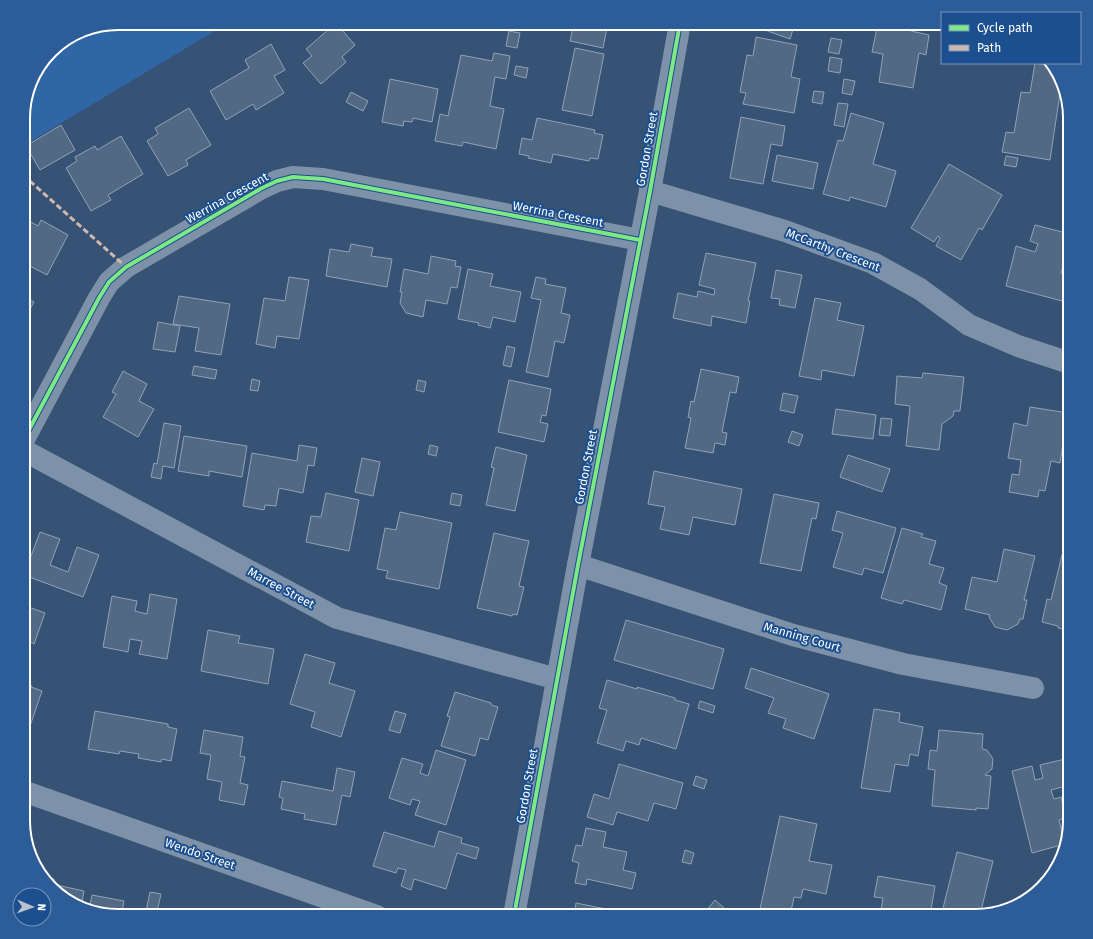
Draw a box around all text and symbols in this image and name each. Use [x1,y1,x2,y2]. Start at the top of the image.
legend [941,12,1081,64]
text: Cycle path [977,21,1033,35]
text: Path [977,41,1001,55]
street label: Gordon Street [634,110,661,188]
street label: Werrina Crescent [183,169,271,226]
street label: Werrina Crescent [511,198,605,230]
street label: McCarthy Crescent [784,226,883,275]
street label: Gordon Street [572,428,600,506]
street label: Marree Street [245,565,317,612]
street label: Manning Court [762,619,843,655]
street label: Gordon Street [514,747,541,825]
street label: Wendo Street [163,835,238,873]
north arrow [12,887,52,927]
text: N [35,903,48,911]

